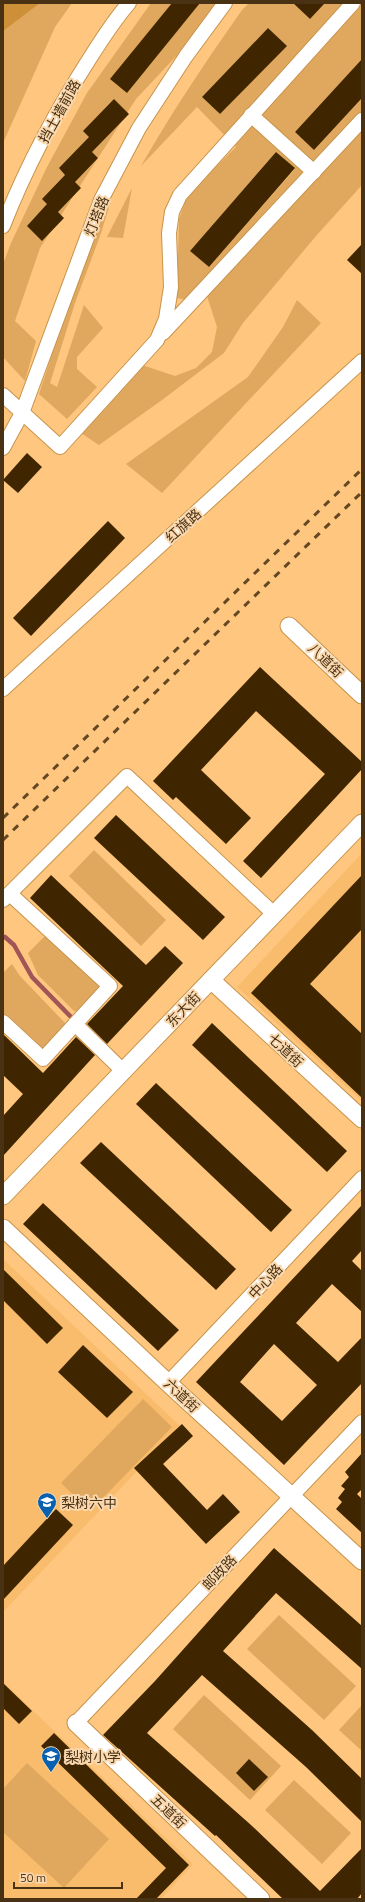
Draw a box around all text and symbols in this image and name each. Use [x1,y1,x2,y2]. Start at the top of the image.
street label: 挡土墙前路 [33,75,85,147]
street label: 灯塔路 [78,193,114,239]
street label: 红旗路 [160,503,206,547]
street label: 八道街 [304,638,348,682]
street label: 东大街 [161,987,205,1031]
street label: 七道街 [263,1028,309,1072]
street label: 中心路 [243,1258,287,1304]
street label: 六道街 [159,1373,205,1417]
school or university icon: 梨树六中 [36,1491,58,1519]
place label: 梨树六中 [61,1492,117,1513]
street label: 邮政路 [197,1550,241,1594]
school or university icon: 梨树小学 [40,1745,62,1773]
place label: 梨树小学 [65,1746,121,1767]
street label: 五道街 [147,1789,191,1833]
scale bar [14,1864,122,1890]
text: 50 m [20,1868,46,1887]

